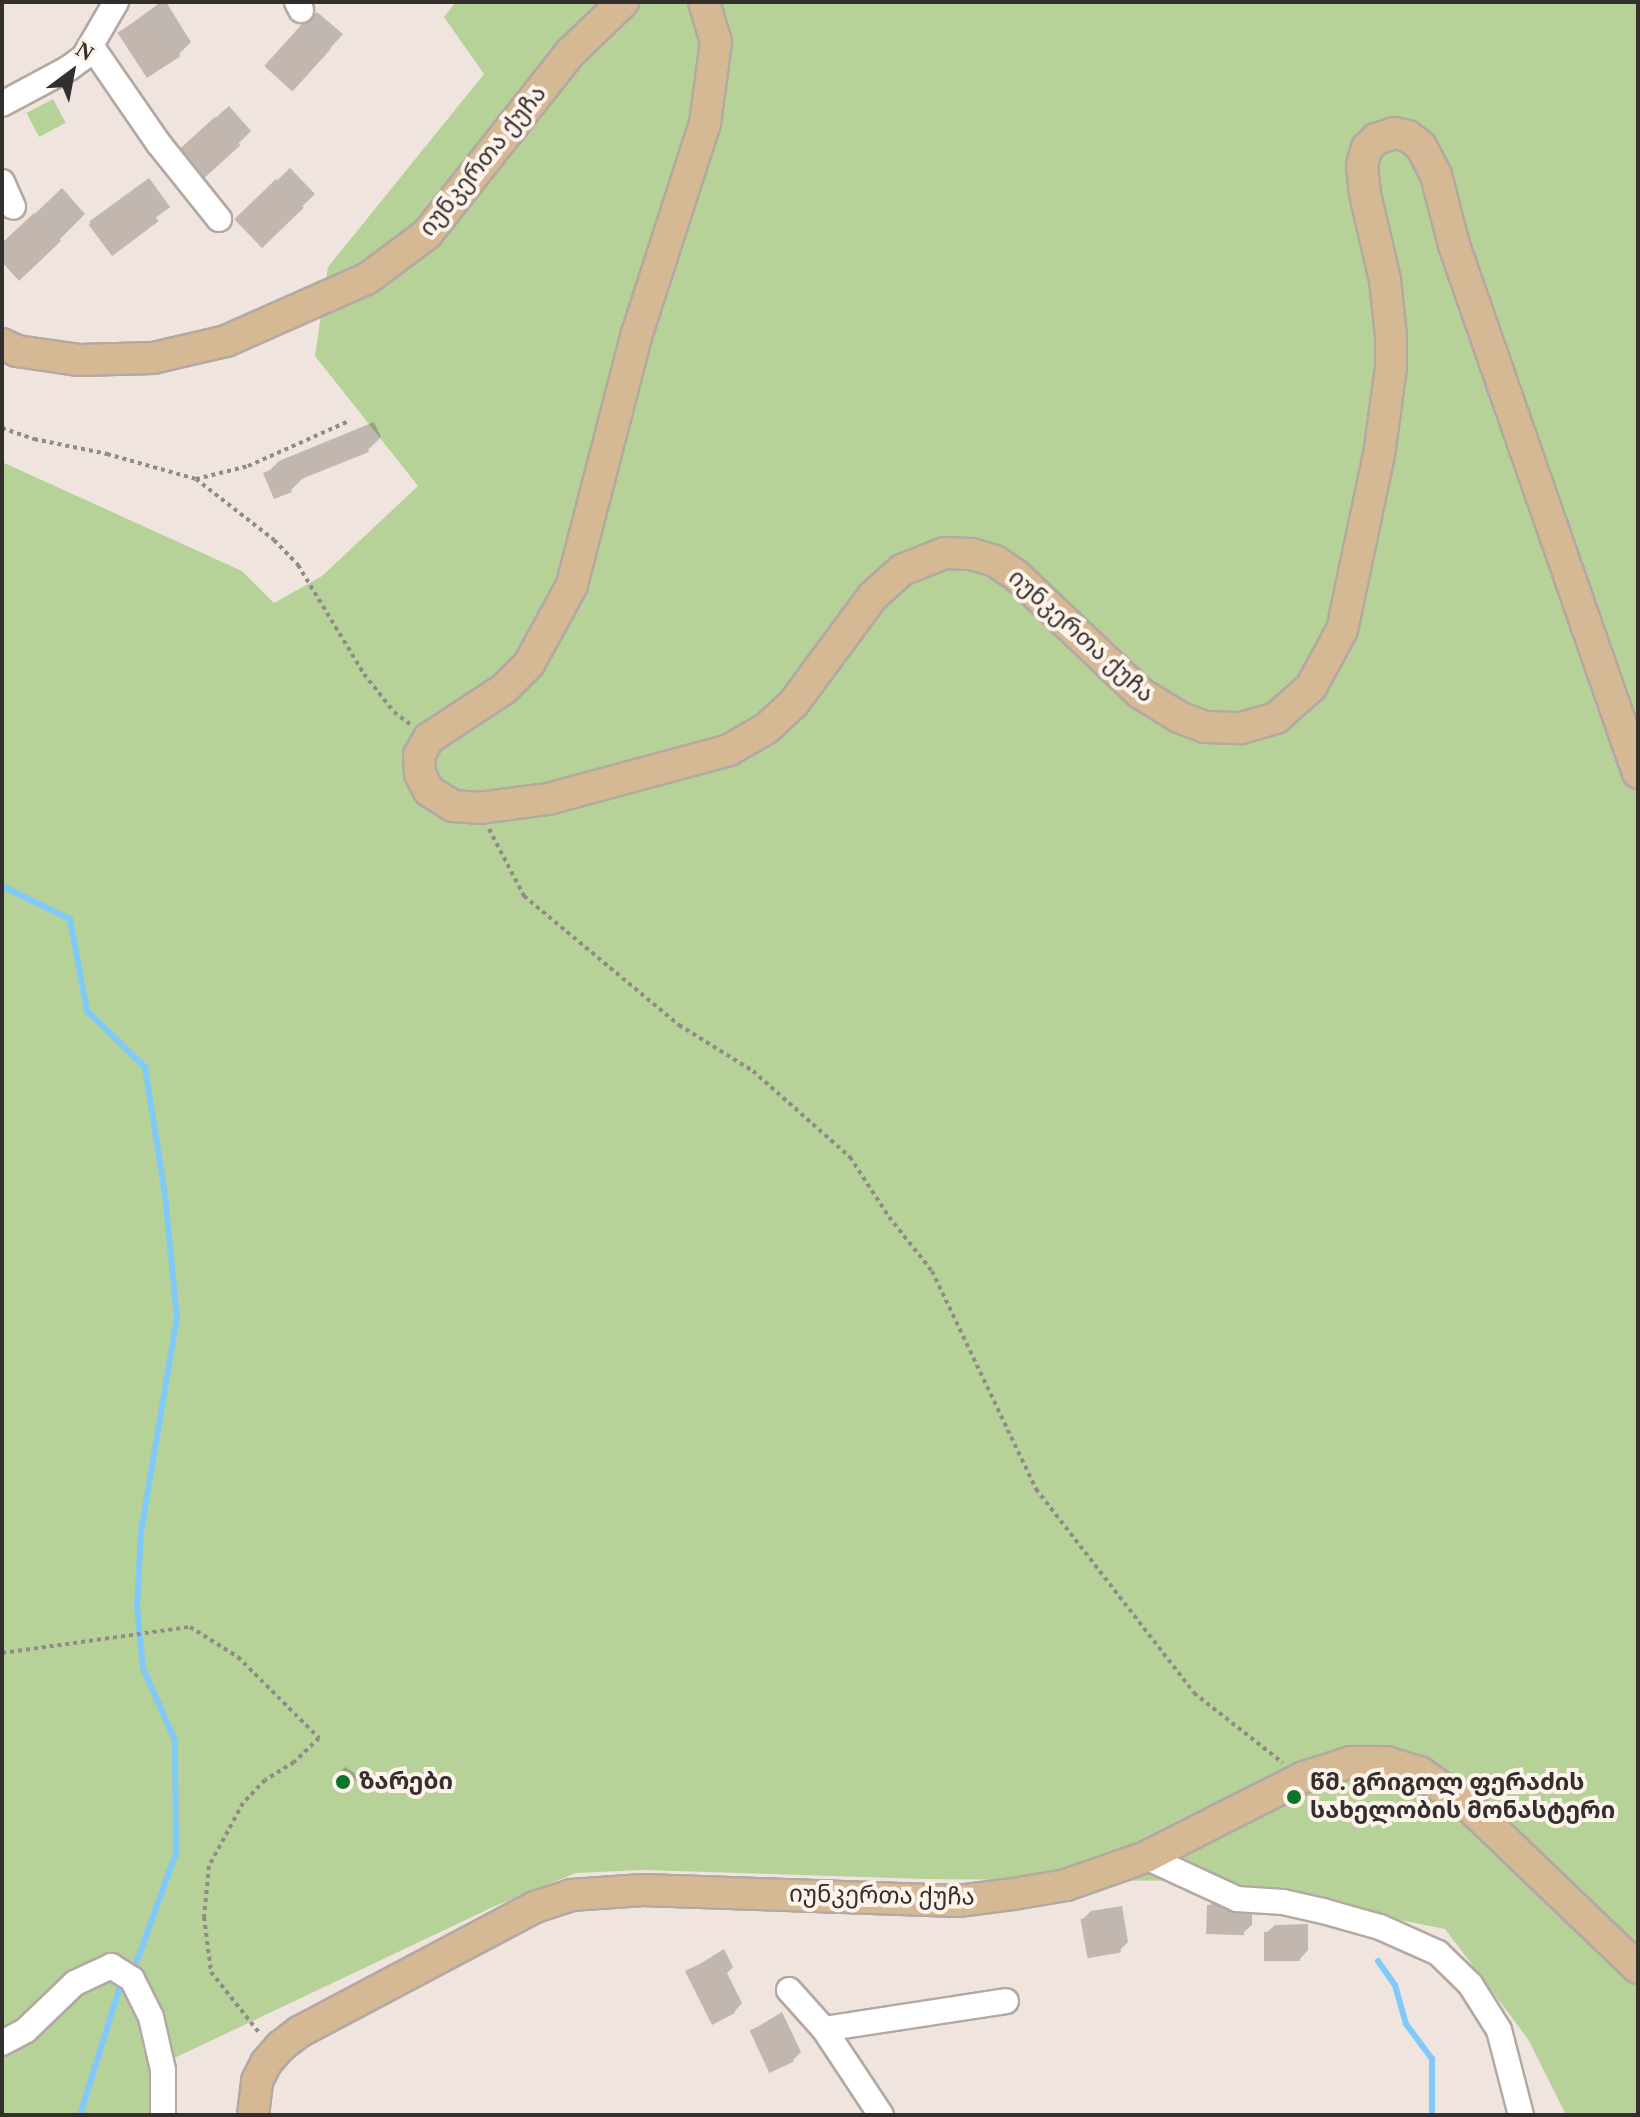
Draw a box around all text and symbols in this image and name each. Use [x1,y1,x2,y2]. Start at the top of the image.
north arrow [32,32,112,112]
text: N [72,36,98,66]
street label: იუნკერთა ქუჩა [413,80,553,242]
street label: იუნკერთა ქუჩა [1002,563,1160,709]
place label: ზარები [359,1768,453,1796]
place label: წმ. გრიგოლ ფერაძის სახელობის მონასტერი [1310,1769,1615,1825]
marker: ზარები [334,1773,352,1791]
marker: წმ. გრიგოლ ფერაძის სახელობის მონასტერი [1285,1788,1303,1806]
street label: იუნკერთა ქუჩა [789,1880,975,1912]

